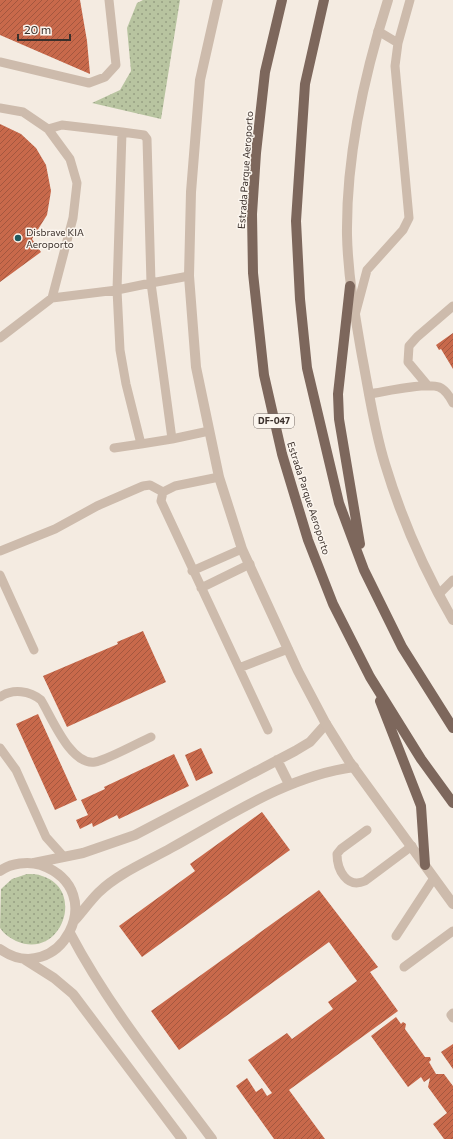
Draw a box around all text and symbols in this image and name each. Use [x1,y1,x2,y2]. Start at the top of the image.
scale bar [18,16,70,42]
text: 20 m [24,22,51,36]
street label: Estrada Parque Aeroporto [235,111,255,229]
place label: Disbrave KIA Aeroporto [26,226,84,250]
marker: Disbrave KIA Aeroporto [13,233,23,243]
road number: DF-047 [254,414,294,428]
street label: Estrada Parque Aeroporto [285,440,333,556]

